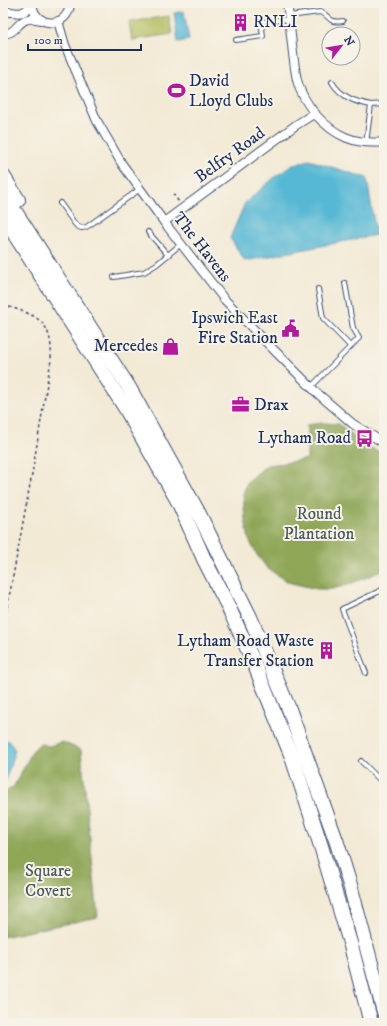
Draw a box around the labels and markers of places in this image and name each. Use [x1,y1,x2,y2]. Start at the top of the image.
place label: RNLI [253,11,298,33]
building icon: RNLI [230,12,250,32]
place label: David Lloyd Clubs [189,70,273,112]
sports icon: David Lloyd Clubs [166,81,186,101]
place label: Ipswich East Fire Station [191,307,279,349]
public building icon: Ipswich East Fire Station [281,318,301,338]
place label: Mercedes [94,335,158,357]
shop icon: Mercedes [161,336,181,356]
place label: Drax [254,394,289,416]
office icon: Drax [231,395,251,415]
place label: Lytham Road [258,427,352,449]
bus stop icon: Lytham Road [354,428,374,448]
place label: Lytham Road Waste Transfer Station [177,630,314,672]
building icon: Lytham Road Waste Transfer Station [317,641,337,661]

